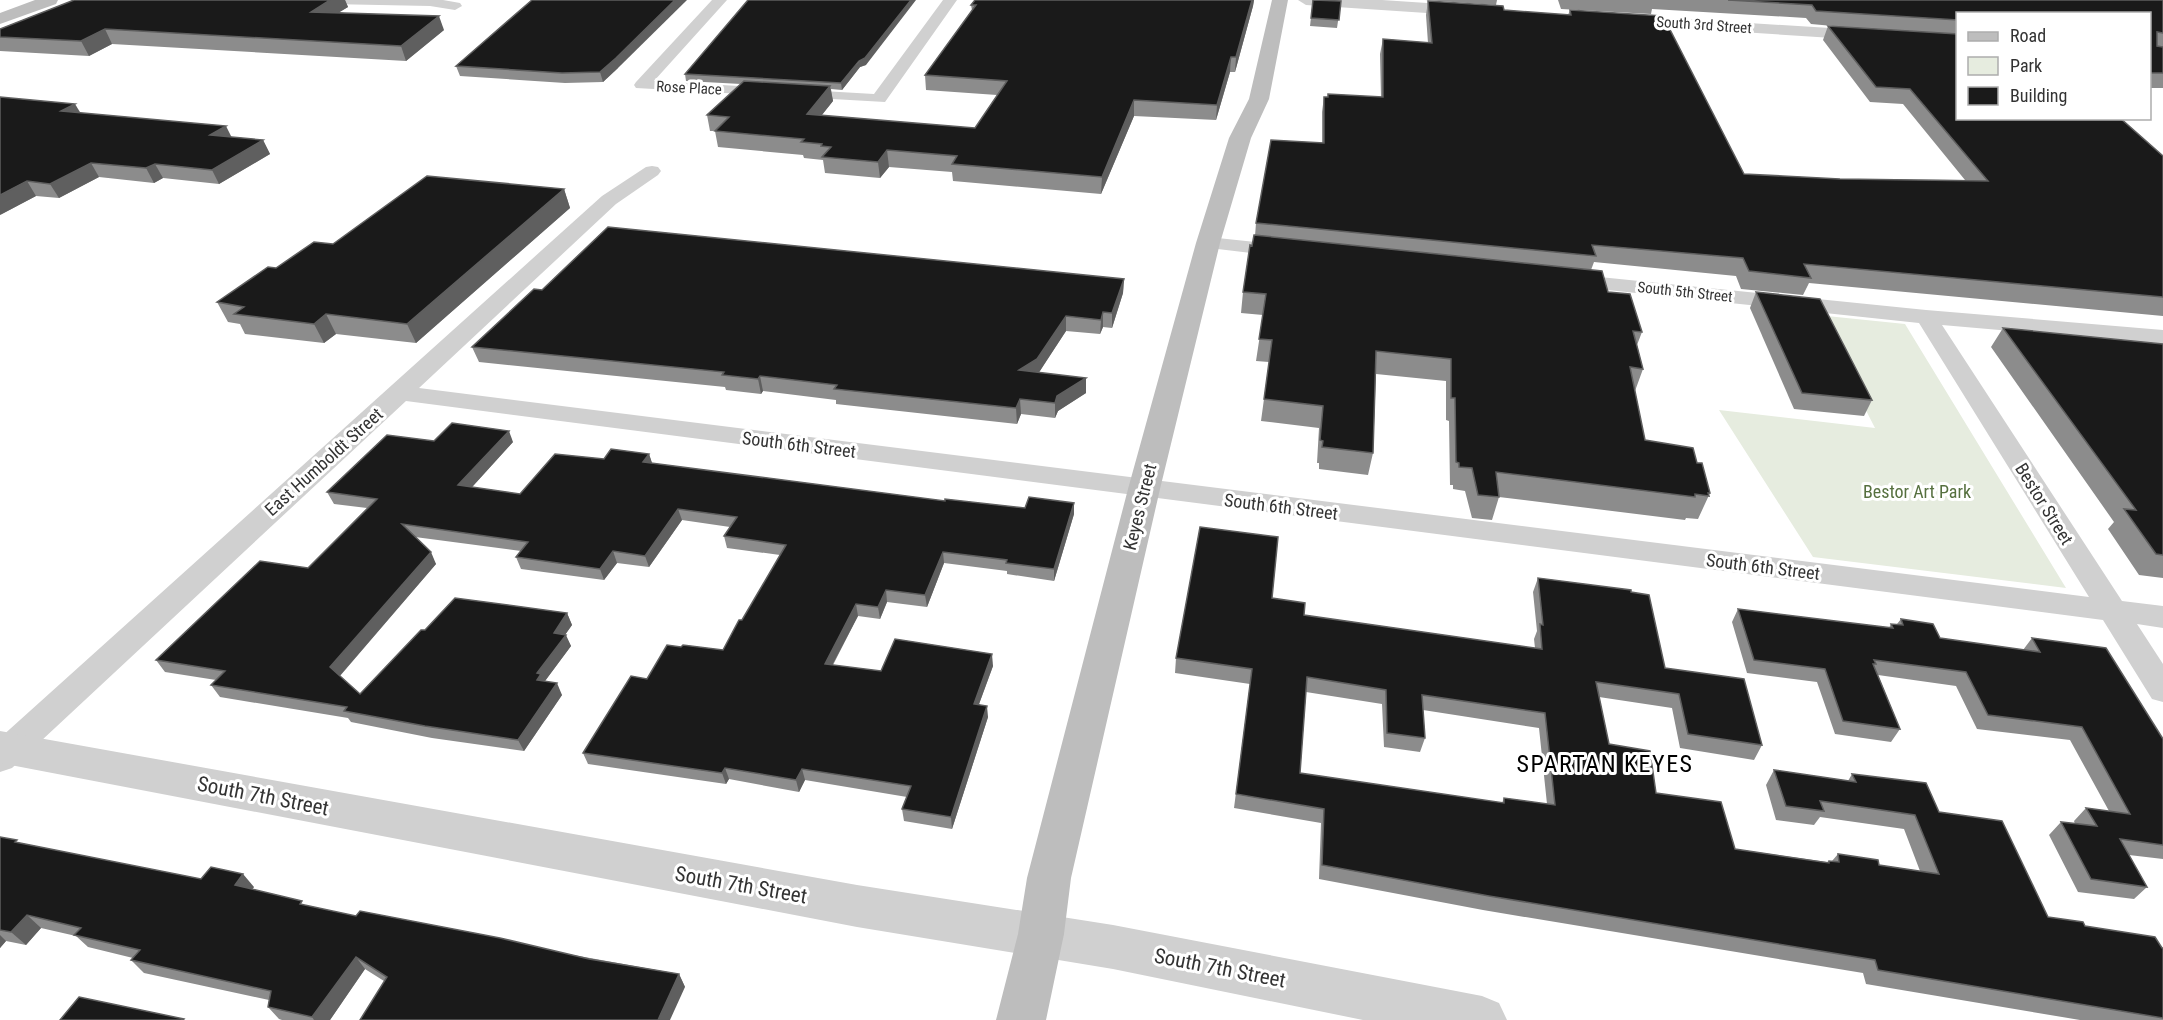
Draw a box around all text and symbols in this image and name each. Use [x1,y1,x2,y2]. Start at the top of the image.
legend [1956,12,2151,120]
street label: South 3rd Street [1656,13,1752,37]
text: Road [2010,25,2046,46]
text: Park [2010,55,2042,76]
street label: Rose Place [656,77,722,99]
text: Building [2010,85,2067,106]
street label: South 5th Street [1637,278,1733,306]
street label: East Humboldt Street [260,403,387,520]
street label: South 6th Street [741,427,857,462]
street label: Bestor Street [2011,459,2078,549]
street label: Keyes Street [1119,462,1160,552]
park label: Bestor Art Park [1863,481,1971,502]
street label: South 6th Street [1223,489,1339,524]
street label: South 6th Street [1705,549,1821,584]
district label: SPARTAN KEYES [1516,750,1694,778]
street label: South 7th Street [195,771,331,821]
street label: South 7th Street [673,862,809,908]
street label: South 7th Street [1152,943,1288,993]

